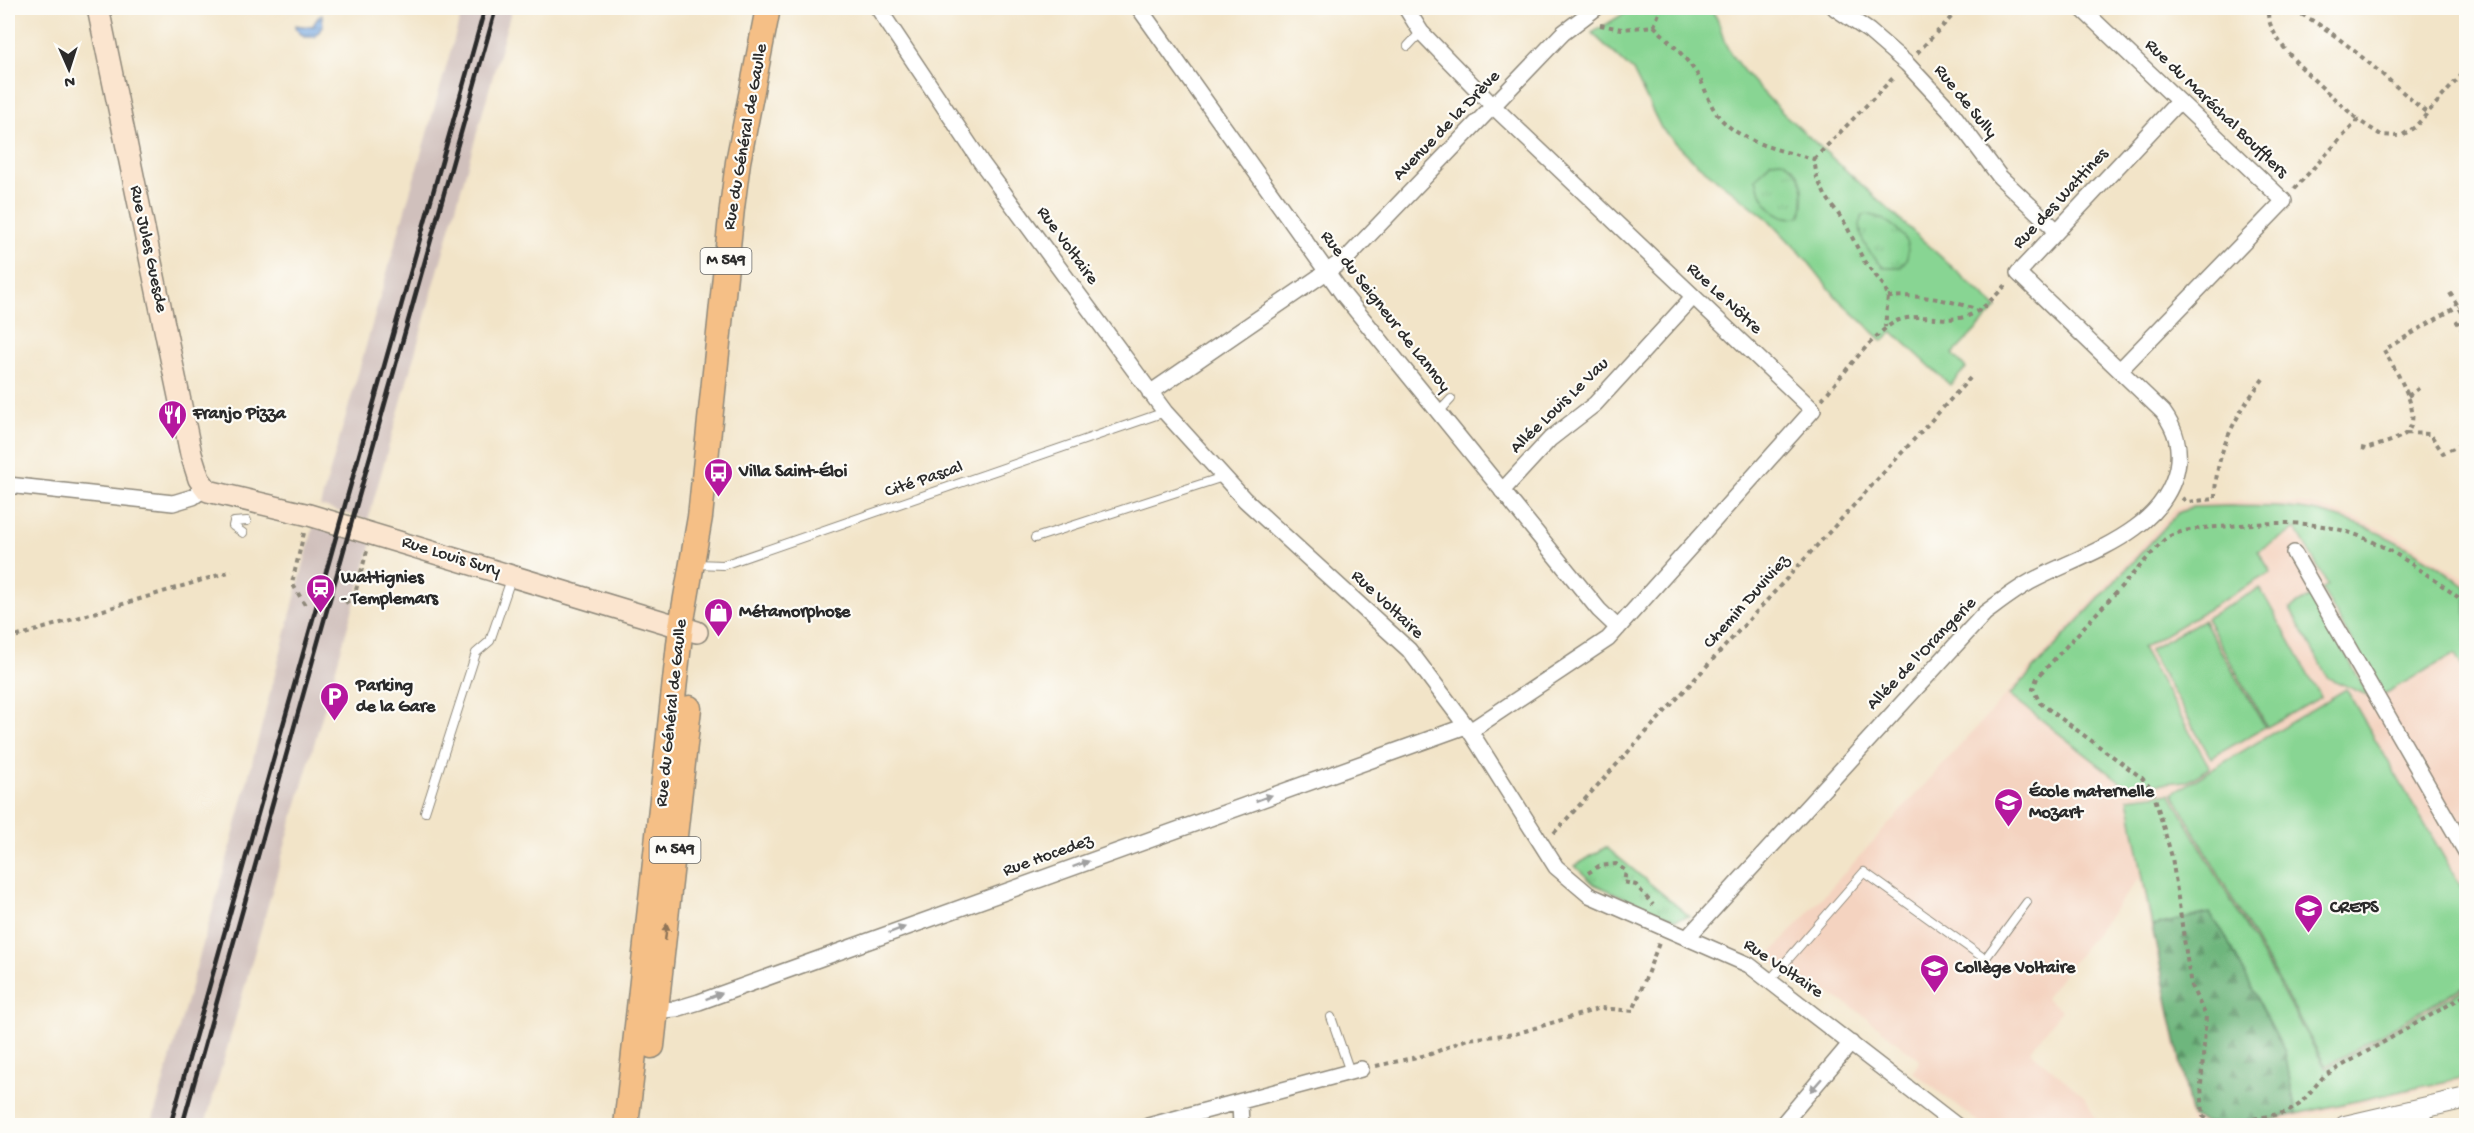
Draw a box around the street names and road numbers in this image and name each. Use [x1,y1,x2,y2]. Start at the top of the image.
street label: Rue du Maréchal Boufflers [2140,35,2293,184]
street label: Rue du Général de Gaulle [719,41,773,232]
street label: Rue de Sully [1929,61,2001,143]
street label: Avenue de la Drève [1389,66,1506,186]
street label: Rue des Wattines [2009,143,2114,254]
street label: Rue Jules Guesde [124,184,172,315]
street label: Rue Voltaire [1032,203,1103,290]
street label: Rue du Seigneur de Lannoy [1315,227,1455,397]
road number: M 549 [700,248,752,274]
street label: Rue Le Nôtre [1682,259,1767,340]
street label: Allée Louis Le Vau [1506,353,1614,458]
street label: Cité Pascal [882,457,966,503]
street label: Rue Louis Sury [399,532,503,582]
street label: Chemin Duviviez [1699,550,1795,653]
street label: Rue Voltaire [1346,566,1428,644]
street label: Allée de l'Orangerie [1863,593,1982,715]
street label: Rue du Général de Gaulle [652,617,692,808]
street label: Rue Hocedez [1000,830,1097,882]
road number: M 549 [650,837,700,863]
street label: Rue Voltaire [1739,935,1827,1004]

